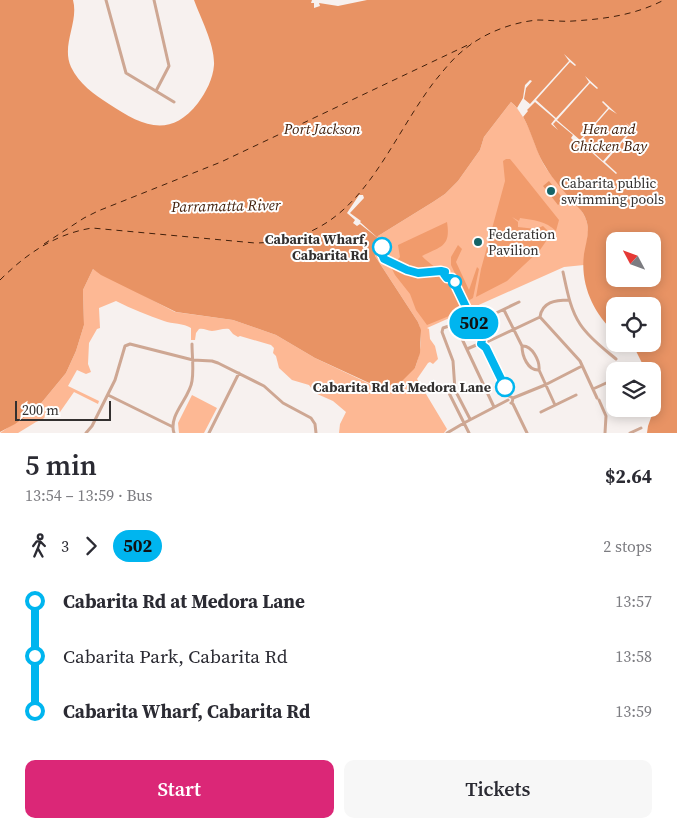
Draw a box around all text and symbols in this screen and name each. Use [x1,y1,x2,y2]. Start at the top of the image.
water label: Port Jackson [283,118,361,139]
water label: Hen and Chicken Bay [571,118,648,156]
place label: Cabarita public swimming pools [561,173,664,209]
marker: Cabarita public swimming pools [545,185,557,197]
water label: Parramatta River [170,194,282,217]
place label: Federation Pavilion [488,224,556,260]
place label: Cabarita Wharf, Cabarita Rd [265,229,369,265]
north arrow [606,232,661,288]
map controls [606,232,661,417]
marker: Federation Pavilion [472,236,484,248]
marker: Cabarita Wharf, Cabarita Rd [372,237,392,257]
unlabelled marker [448,275,462,289]
button: locate [606,297,661,352]
line badge: 502 [445,307,503,339]
text: 502 [459,310,489,335]
button: layers [606,362,661,417]
place label: Cabarita Rd at Medora Lane [313,377,491,397]
marker: Cabarita Rd at Medora Lane [495,377,515,397]
scale bar [15,398,111,421]
text: 200 m [22,400,59,420]
text: 5 min [25,446,97,484]
text: $2.64 [605,463,652,489]
text: 13:54 – 13:59 · Bus [25,484,153,506]
icon: walk [25,532,53,560]
icon: forward [77,532,105,560]
text: 502 [123,533,152,558]
text: 3 [61,535,69,557]
text: 2 stops [603,535,652,557]
text: Cabarita Rd at Medora Lane [63,588,305,614]
text: 13:57 [615,590,652,612]
text: Cabarita Park, Cabarita Rd [63,643,287,669]
text: 13:58 [615,645,652,667]
text: Cabarita Wharf, Cabarita Rd [63,698,310,724]
text: 13:59 [615,700,652,722]
button: Start [25,760,334,818]
button: Tickets [344,760,652,818]

